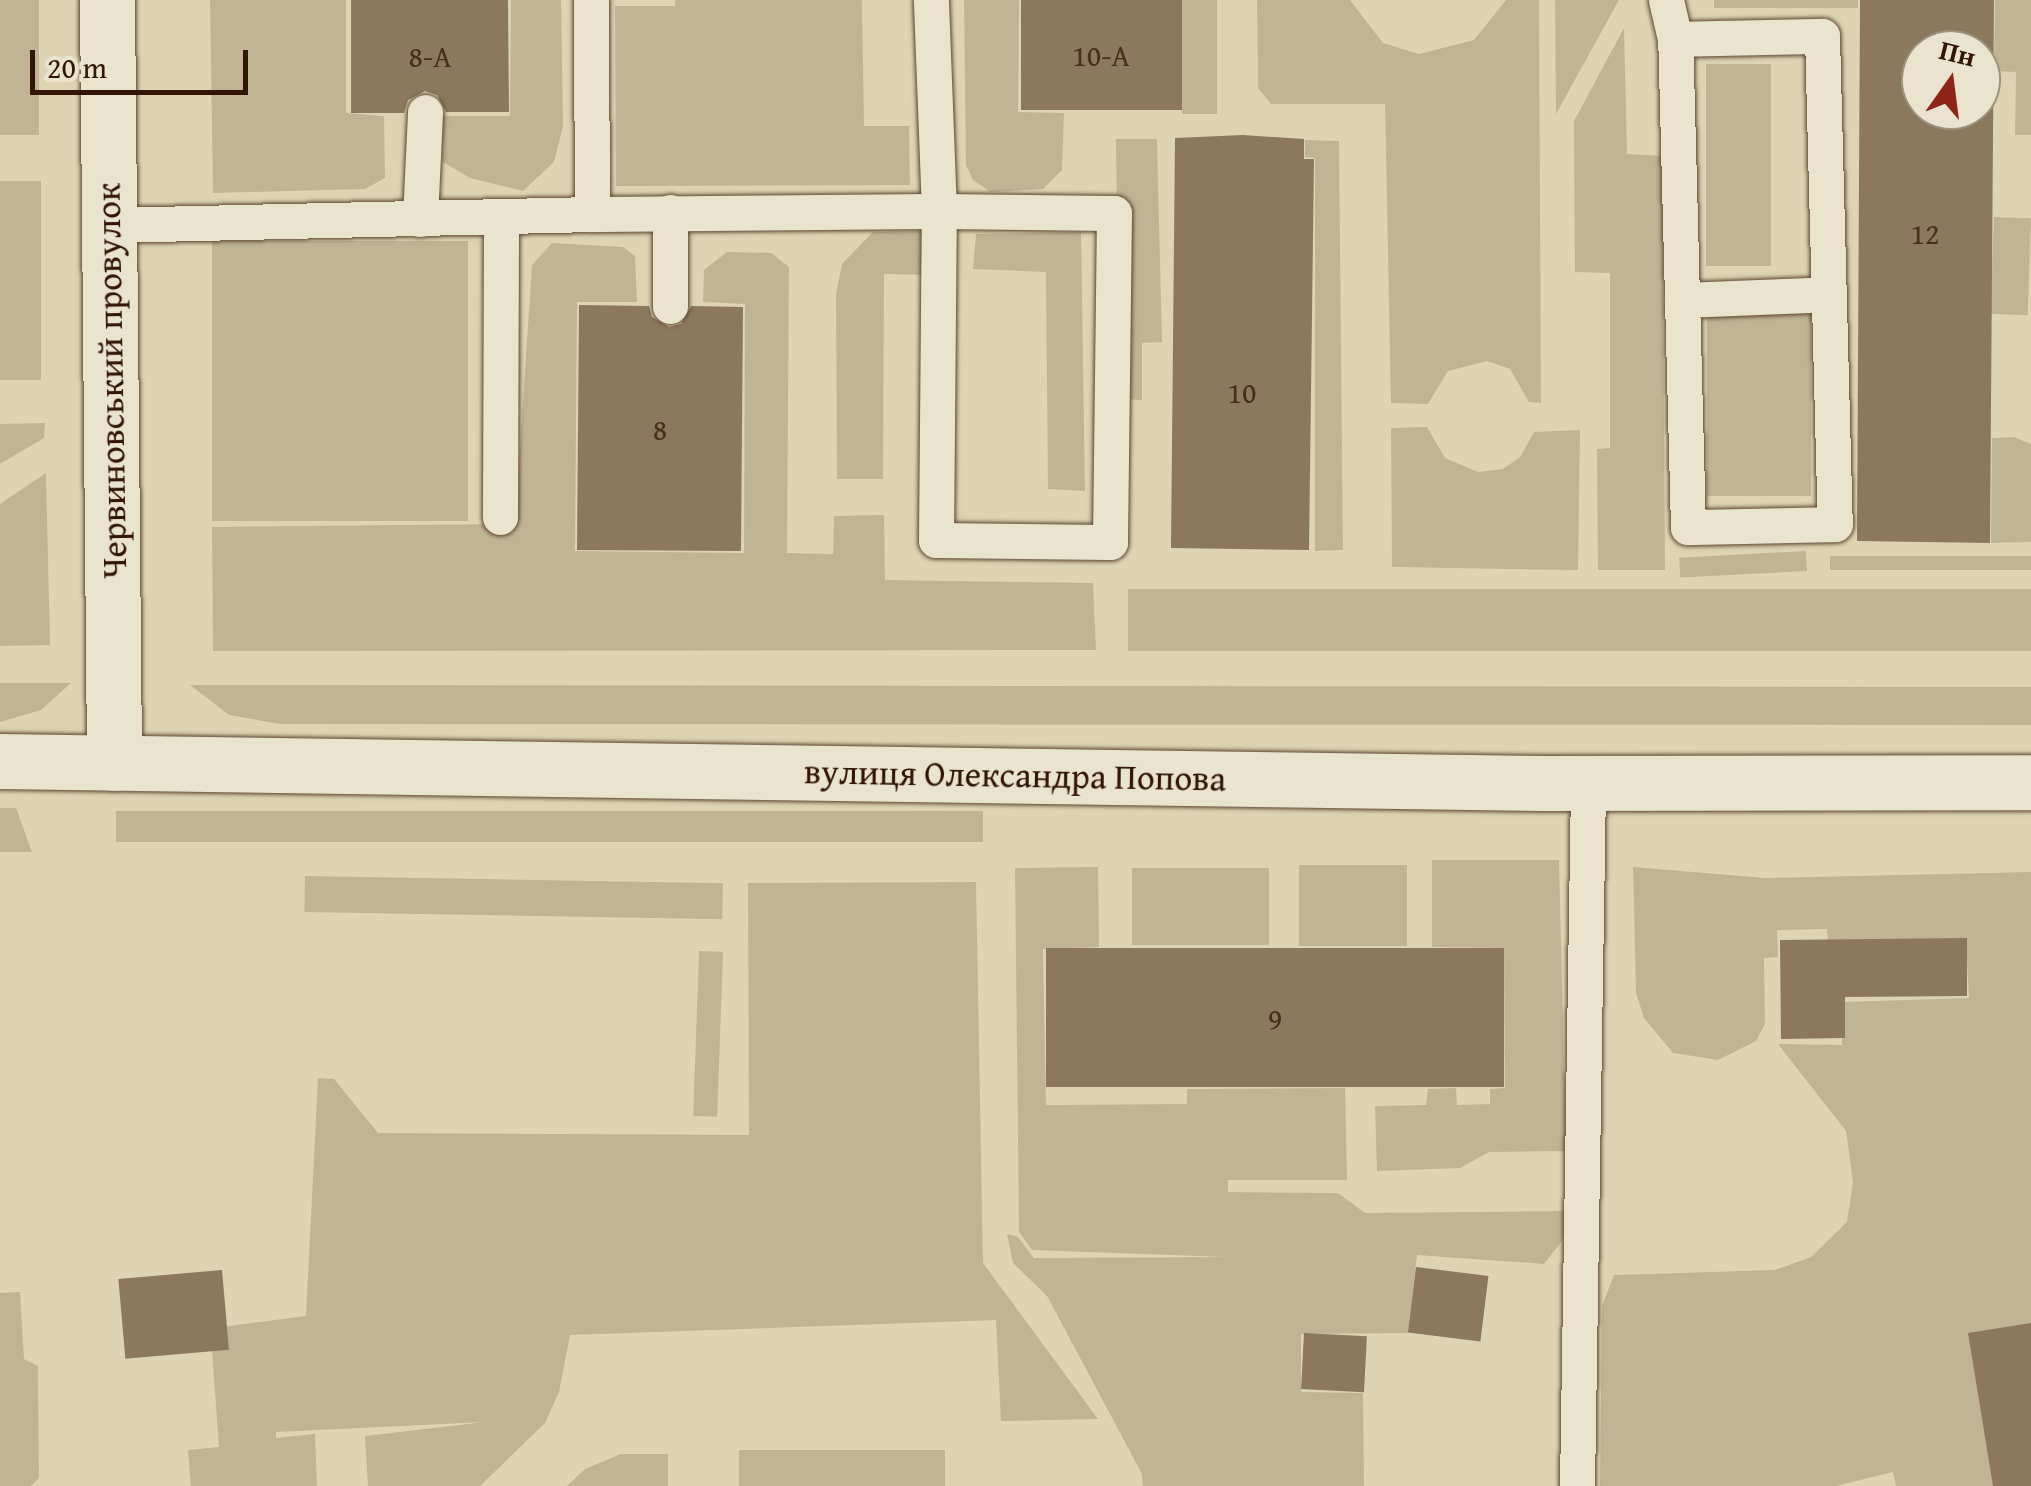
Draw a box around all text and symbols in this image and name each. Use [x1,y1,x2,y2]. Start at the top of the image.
text: Пн [1935,28,1980,77]
scale bar [35,30,252,92]
north arrow [1901,30,2001,130]
house number: 10-А [1072,37,1130,73]
house number: 8-А [409,38,451,74]
text: 20 m [47,45,107,89]
street label: Червиновський провулок [87,182,135,580]
house number: 12 [1911,215,1939,251]
house number: 10 [1228,374,1256,410]
house number: 8 [653,411,667,447]
street label: вулиця Олександра Попова [804,750,1226,800]
house number: 9 [1268,1000,1282,1036]

